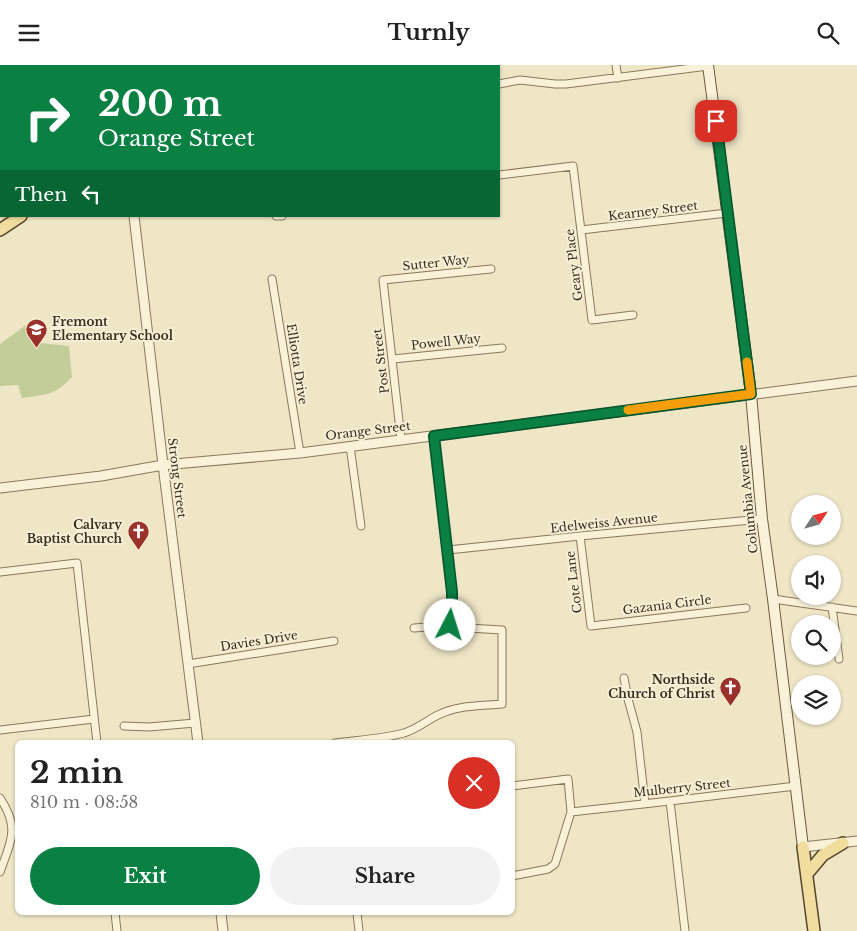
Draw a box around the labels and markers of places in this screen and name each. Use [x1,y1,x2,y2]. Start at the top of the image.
pin [695,100,737,142]
place label: Fremont Elementary School [52,314,174,343]
school or university icon: Fremont Elementary School [24,317,48,348]
place label: Calvary Baptist Church [27,517,122,546]
church icon: Calvary Baptist Church [126,520,150,551]
place label: Northside Church of Christ [608,672,715,701]
church icon: Northside Church of Christ [719,675,743,706]

